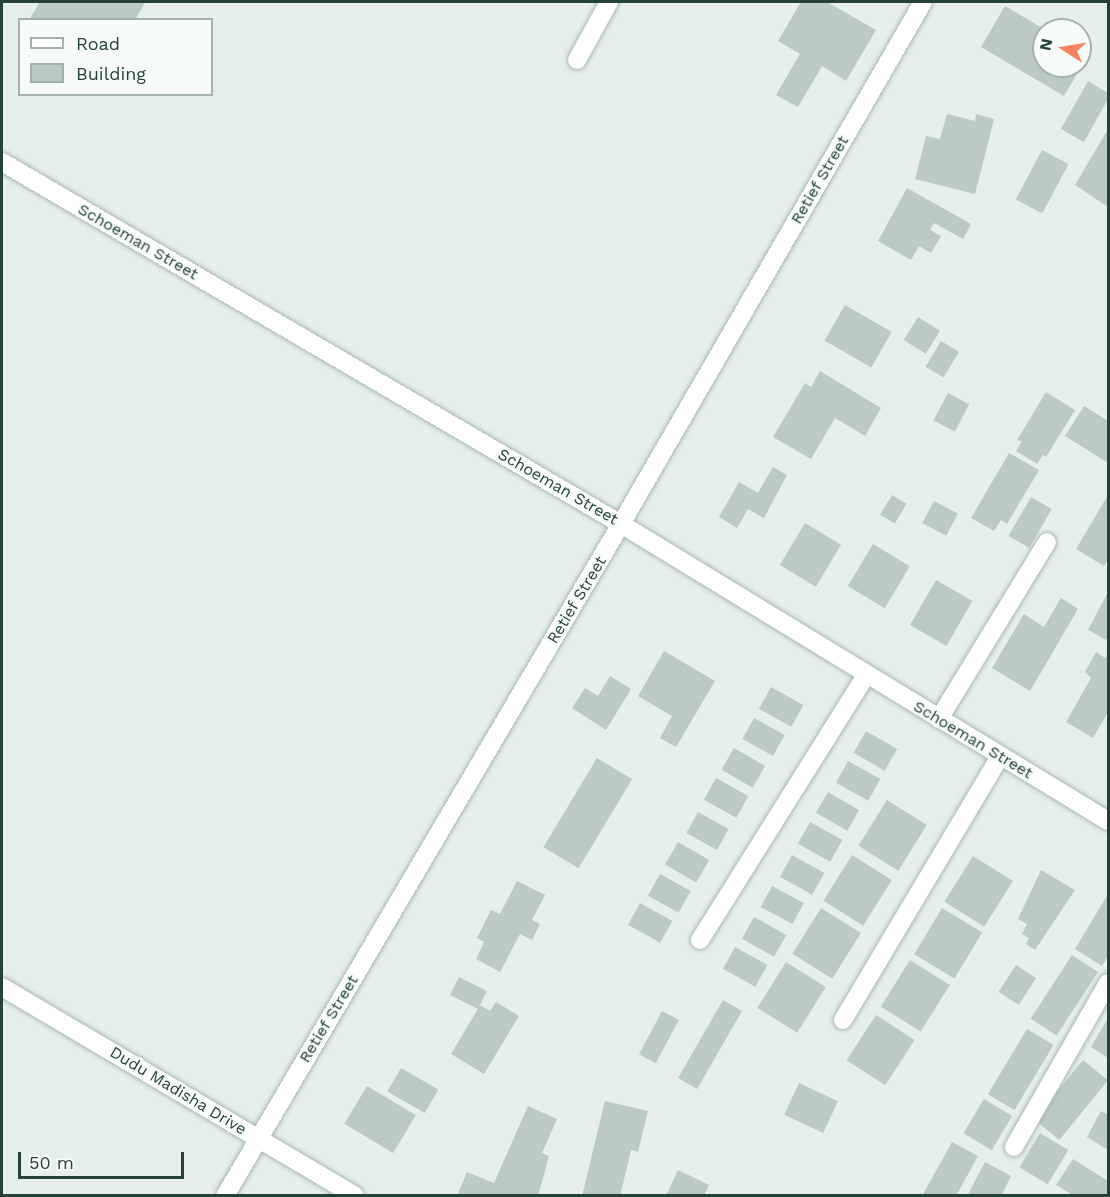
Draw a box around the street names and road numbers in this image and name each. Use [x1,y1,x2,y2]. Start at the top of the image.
street label: Retief Street [787,132,853,228]
street label: Schoeman Street [74,200,202,284]
street label: Schoeman Street [494,445,622,529]
street label: Retief Street [543,552,611,648]
street label: Schoeman Street [910,697,1036,783]
street label: Retief Street [295,971,363,1067]
street label: Dudu Madisha Drive [106,1043,250,1139]

